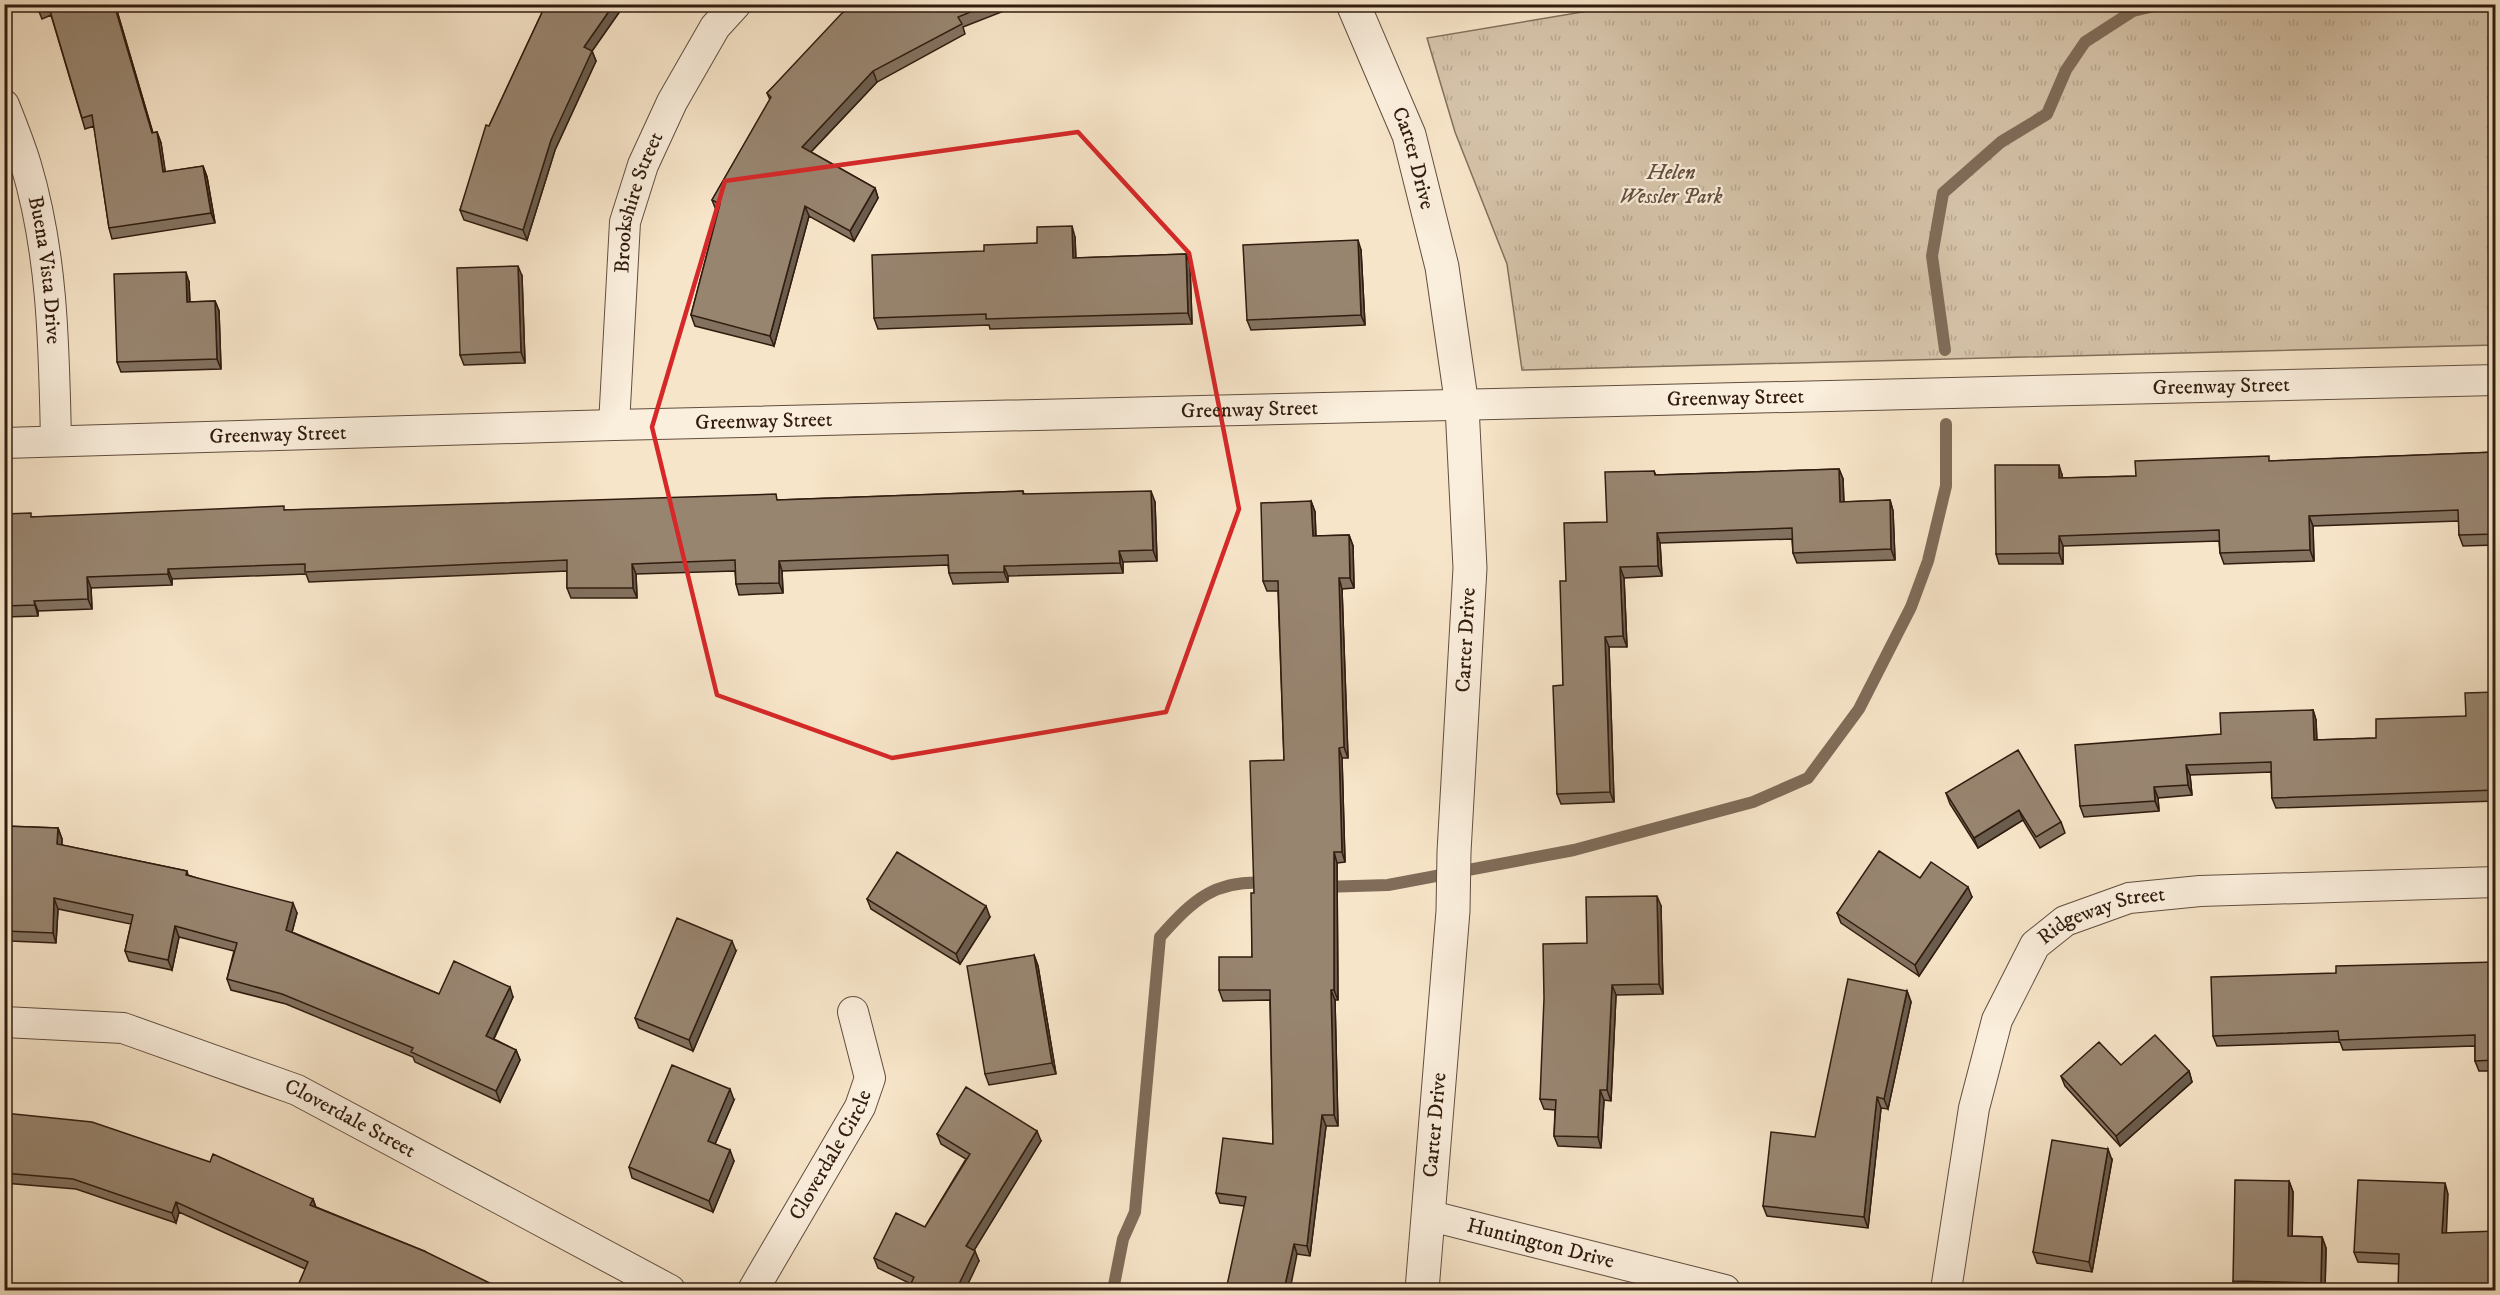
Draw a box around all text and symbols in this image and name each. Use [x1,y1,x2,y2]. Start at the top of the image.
street label: Carter Drive [1386,103,1440,212]
street label: Brookshire Street [609,128,670,274]
park label: Helen Wessler Park [1619,160,1723,210]
street label: Buena Vista Drive [22,194,66,345]
street label: Greenway Street [2152,372,2290,401]
street label: Greenway Street [1666,384,1805,413]
street label: Greenway Street [1181,395,1319,424]
street label: Greenway Street [695,407,833,436]
street label: Greenway Street [209,420,347,450]
street label: Carter Drive [1450,586,1482,693]
street label: Ridgeway Street [2033,882,2166,951]
street label: Carter Drive [1417,1071,1453,1179]
street label: Cloverdale Street [281,1074,420,1164]
street label: Cloverdale Circle [784,1086,878,1225]
street label: Huntington Drive [1464,1213,1617,1275]

